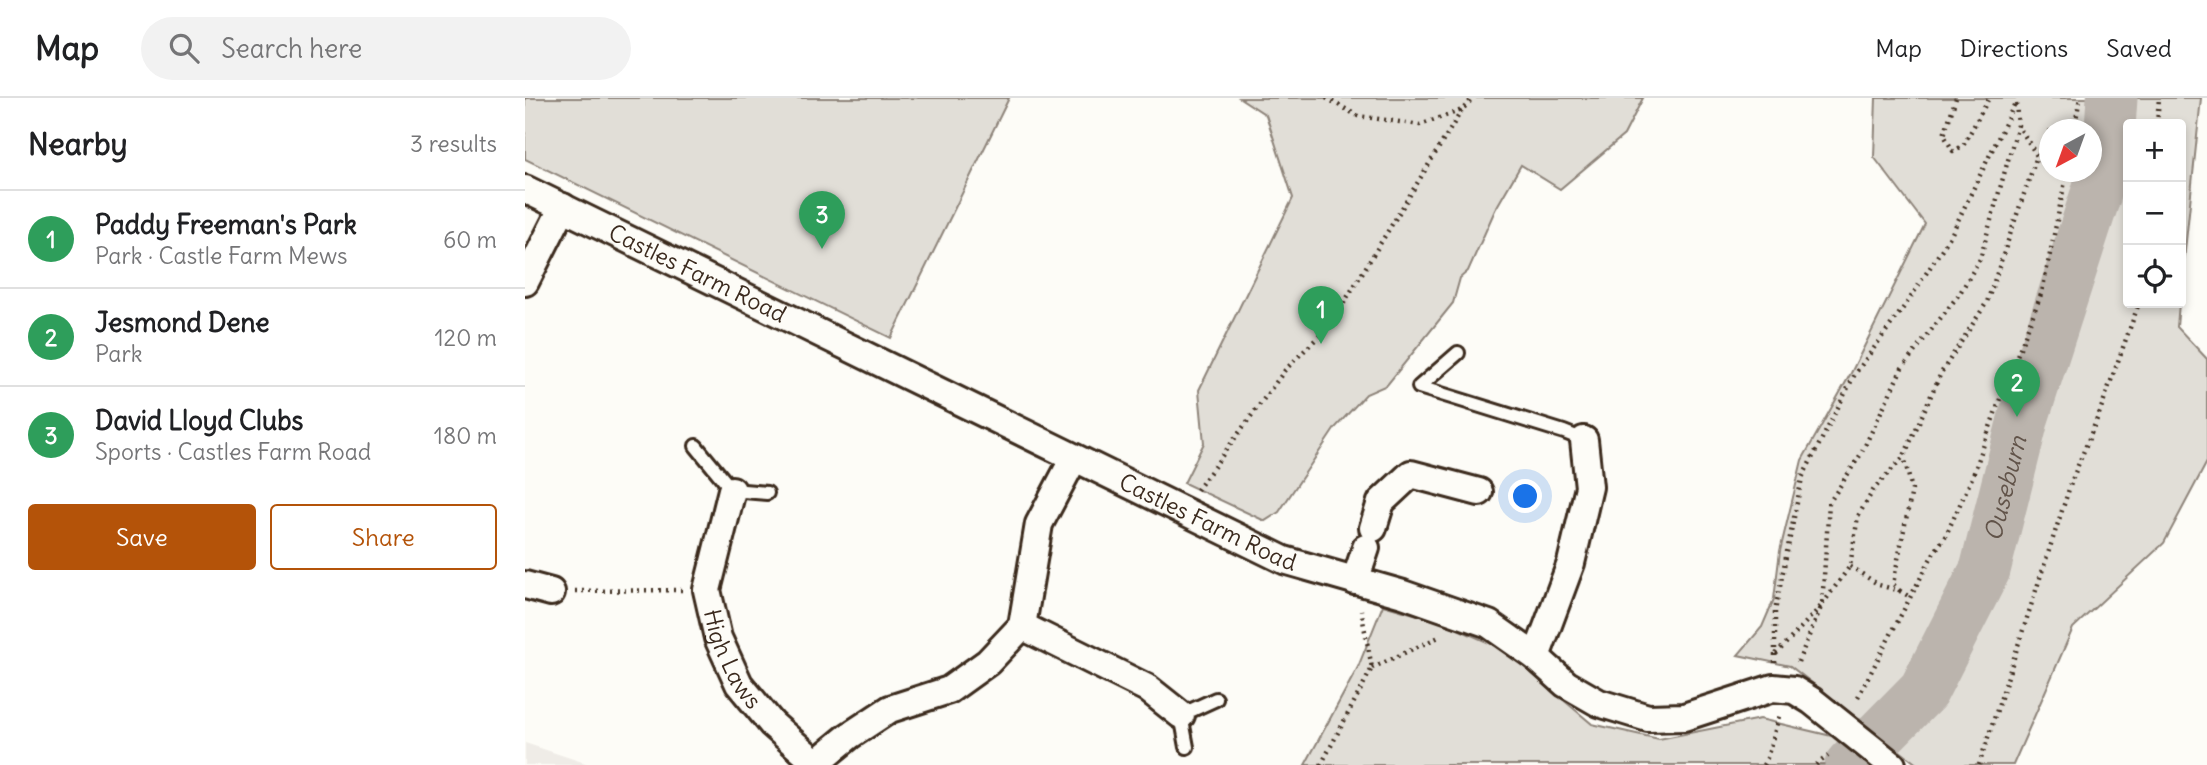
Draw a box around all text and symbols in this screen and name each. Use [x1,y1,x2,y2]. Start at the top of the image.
search box [141,17,631,80]
text: Map [35,27,99,69]
icon: search [165,29,203,67]
text: Search here [221,32,362,65]
text: Map [1875,33,1922,63]
text: Directions [1960,33,2068,63]
text: Saved [2106,33,2172,63]
north arrow [2039,119,2102,182]
map controls [2123,119,2186,308]
button: + [2123,119,2186,182]
text: Nearby [28,125,128,163]
text: 3 results [410,129,497,158]
button: − [2123,182,2186,245]
pin: 3 [799,191,845,249]
text: Paddy Freeman's Park [95,208,357,241]
street label: Castles Farm Road [604,217,791,328]
text: 1 [46,225,56,254]
text: 60 m [443,225,497,254]
text: Park · Castle Farm Mews [95,241,347,270]
button: locate [2123,245,2186,308]
pin: 1 [1298,286,1344,344]
text: Jesmond Dene [95,306,270,339]
text: 2 [45,323,57,352]
text: 120 m [434,323,497,352]
text: Park [95,339,143,368]
pin: 2 [1994,359,2040,417]
text: David Lloyd Clubs [95,404,303,437]
text: 3 [44,421,58,450]
text: 180 m [434,421,497,450]
water label: Ouseburn [1977,431,2033,544]
text: Sports · Castles Farm Road [95,437,371,466]
street label: Castles Farm Road [1115,467,1300,577]
your location [1508,479,1542,513]
button: Save [28,504,256,570]
button: Share [270,504,497,570]
street label: High Laws [698,606,768,714]

